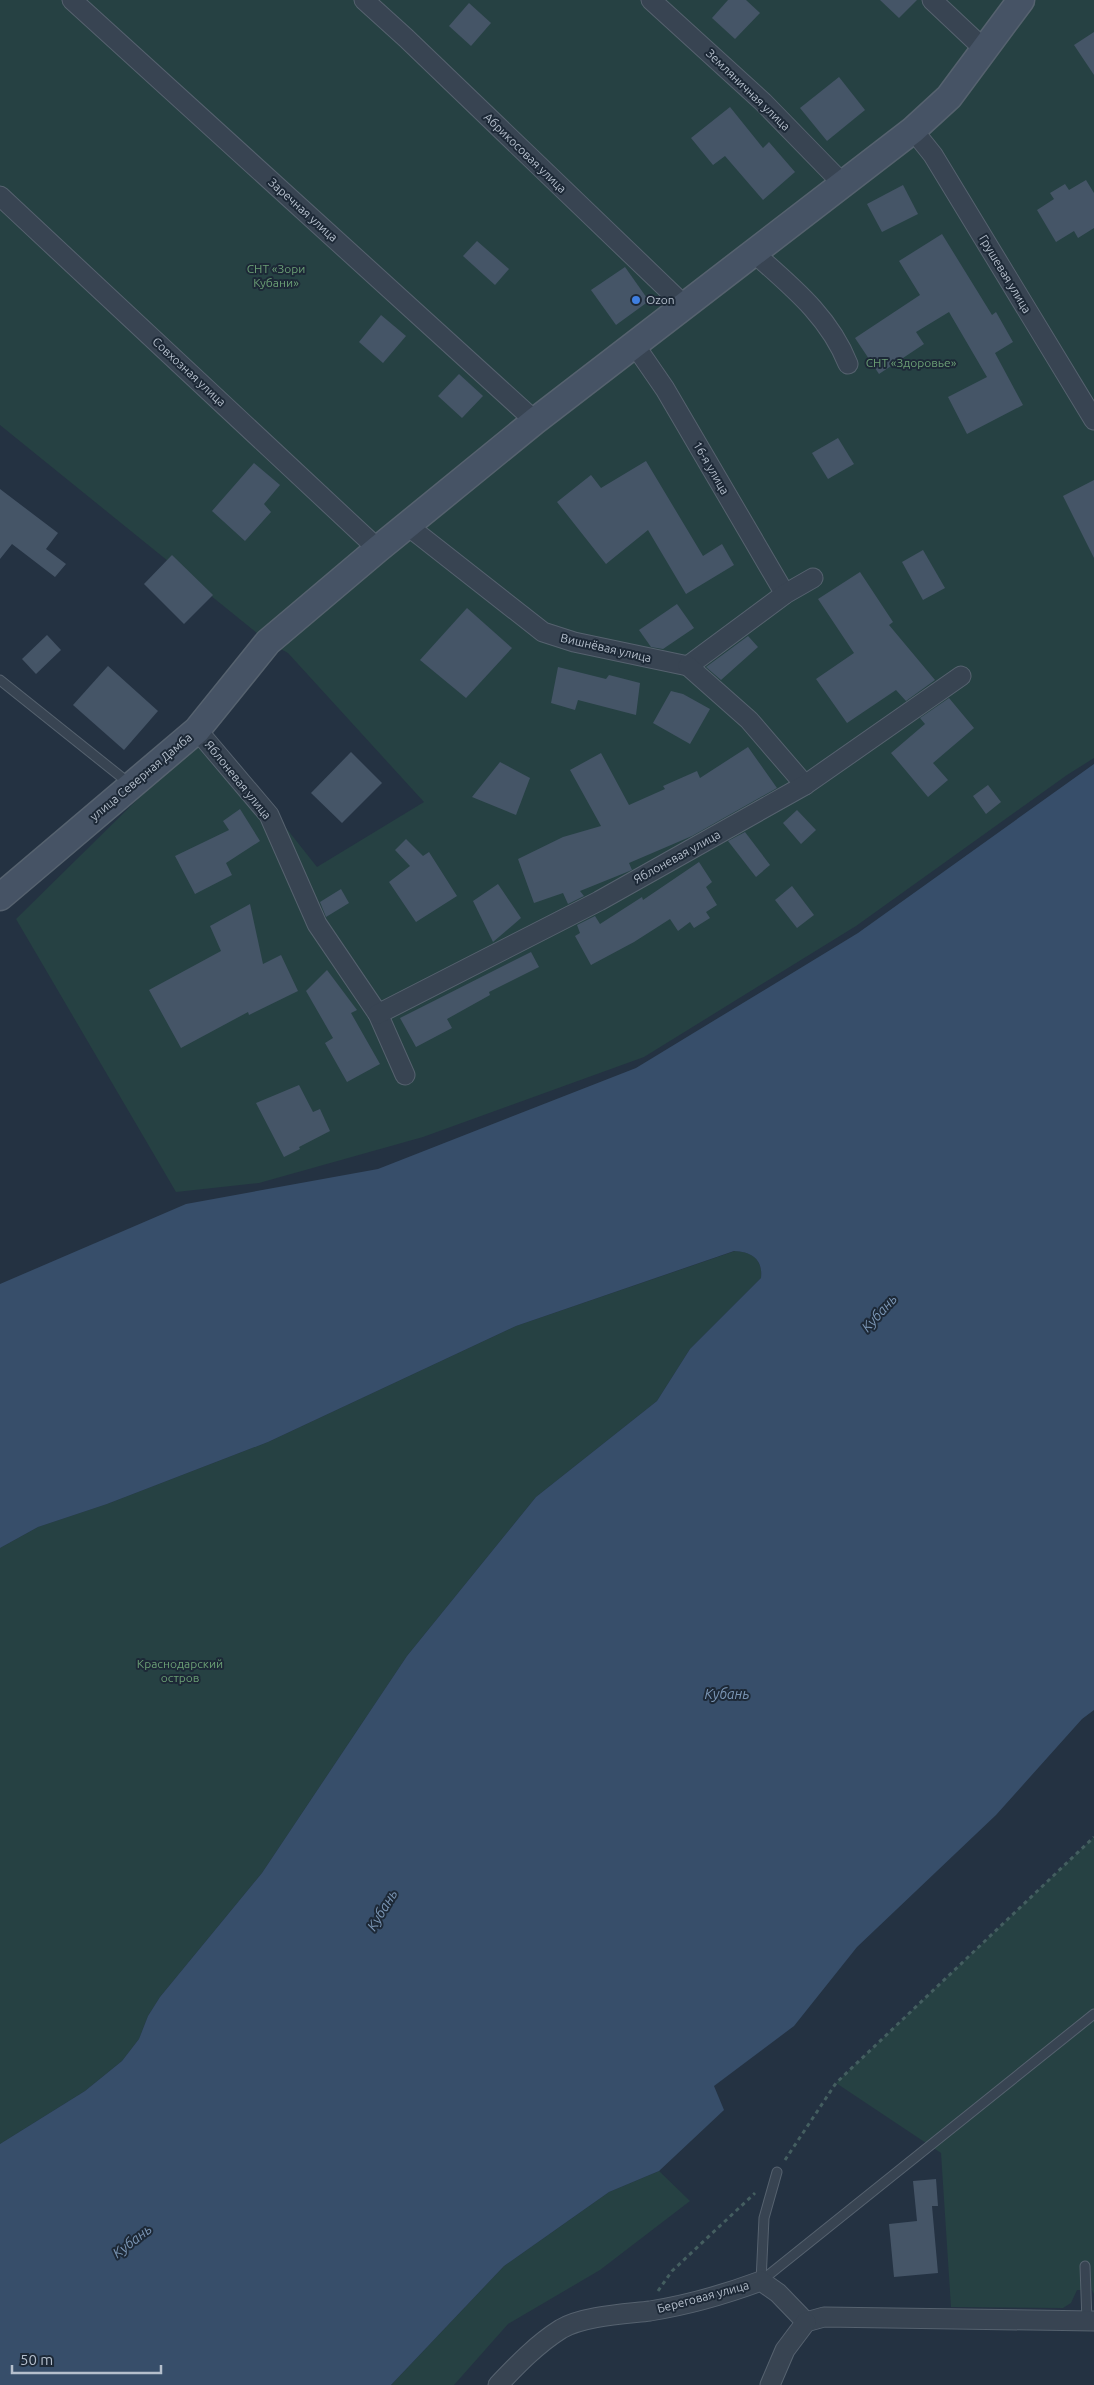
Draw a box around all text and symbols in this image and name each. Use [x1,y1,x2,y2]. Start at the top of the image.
street label: Земляничная улица [704,46,793,133]
street label: Абрикосовая улица [482,110,569,195]
street label: Заречная улица [266,175,340,244]
street label: Грушевая улица [977,232,1034,315]
park label: СНТ «Зори Кубани» [247,262,305,289]
place label: Ozon [646,293,675,306]
marker: Ozon [630,294,642,306]
street label: Совхозная улица [150,335,228,409]
park label: СНТ «Здоровье» [866,356,957,369]
street label: 16-я улица [691,439,732,497]
street label: Вишнёвая улица [559,631,653,664]
street label: улица Северная Дамба [87,730,194,823]
street label: Яблоневая улица [203,738,274,821]
street label: Яблоневая улица [631,827,722,886]
water label: Кубань [858,1291,900,1335]
park label: Краснодарский остров [137,1657,223,1684]
water label: Кубань [704,1686,750,1702]
water label: Кубань [364,1887,400,1933]
water label: Кубань [109,2221,155,2261]
street label: Береговая улица [656,2278,750,2315]
scale bar [12,2342,161,2374]
text: 50 m [20,2351,53,2368]

